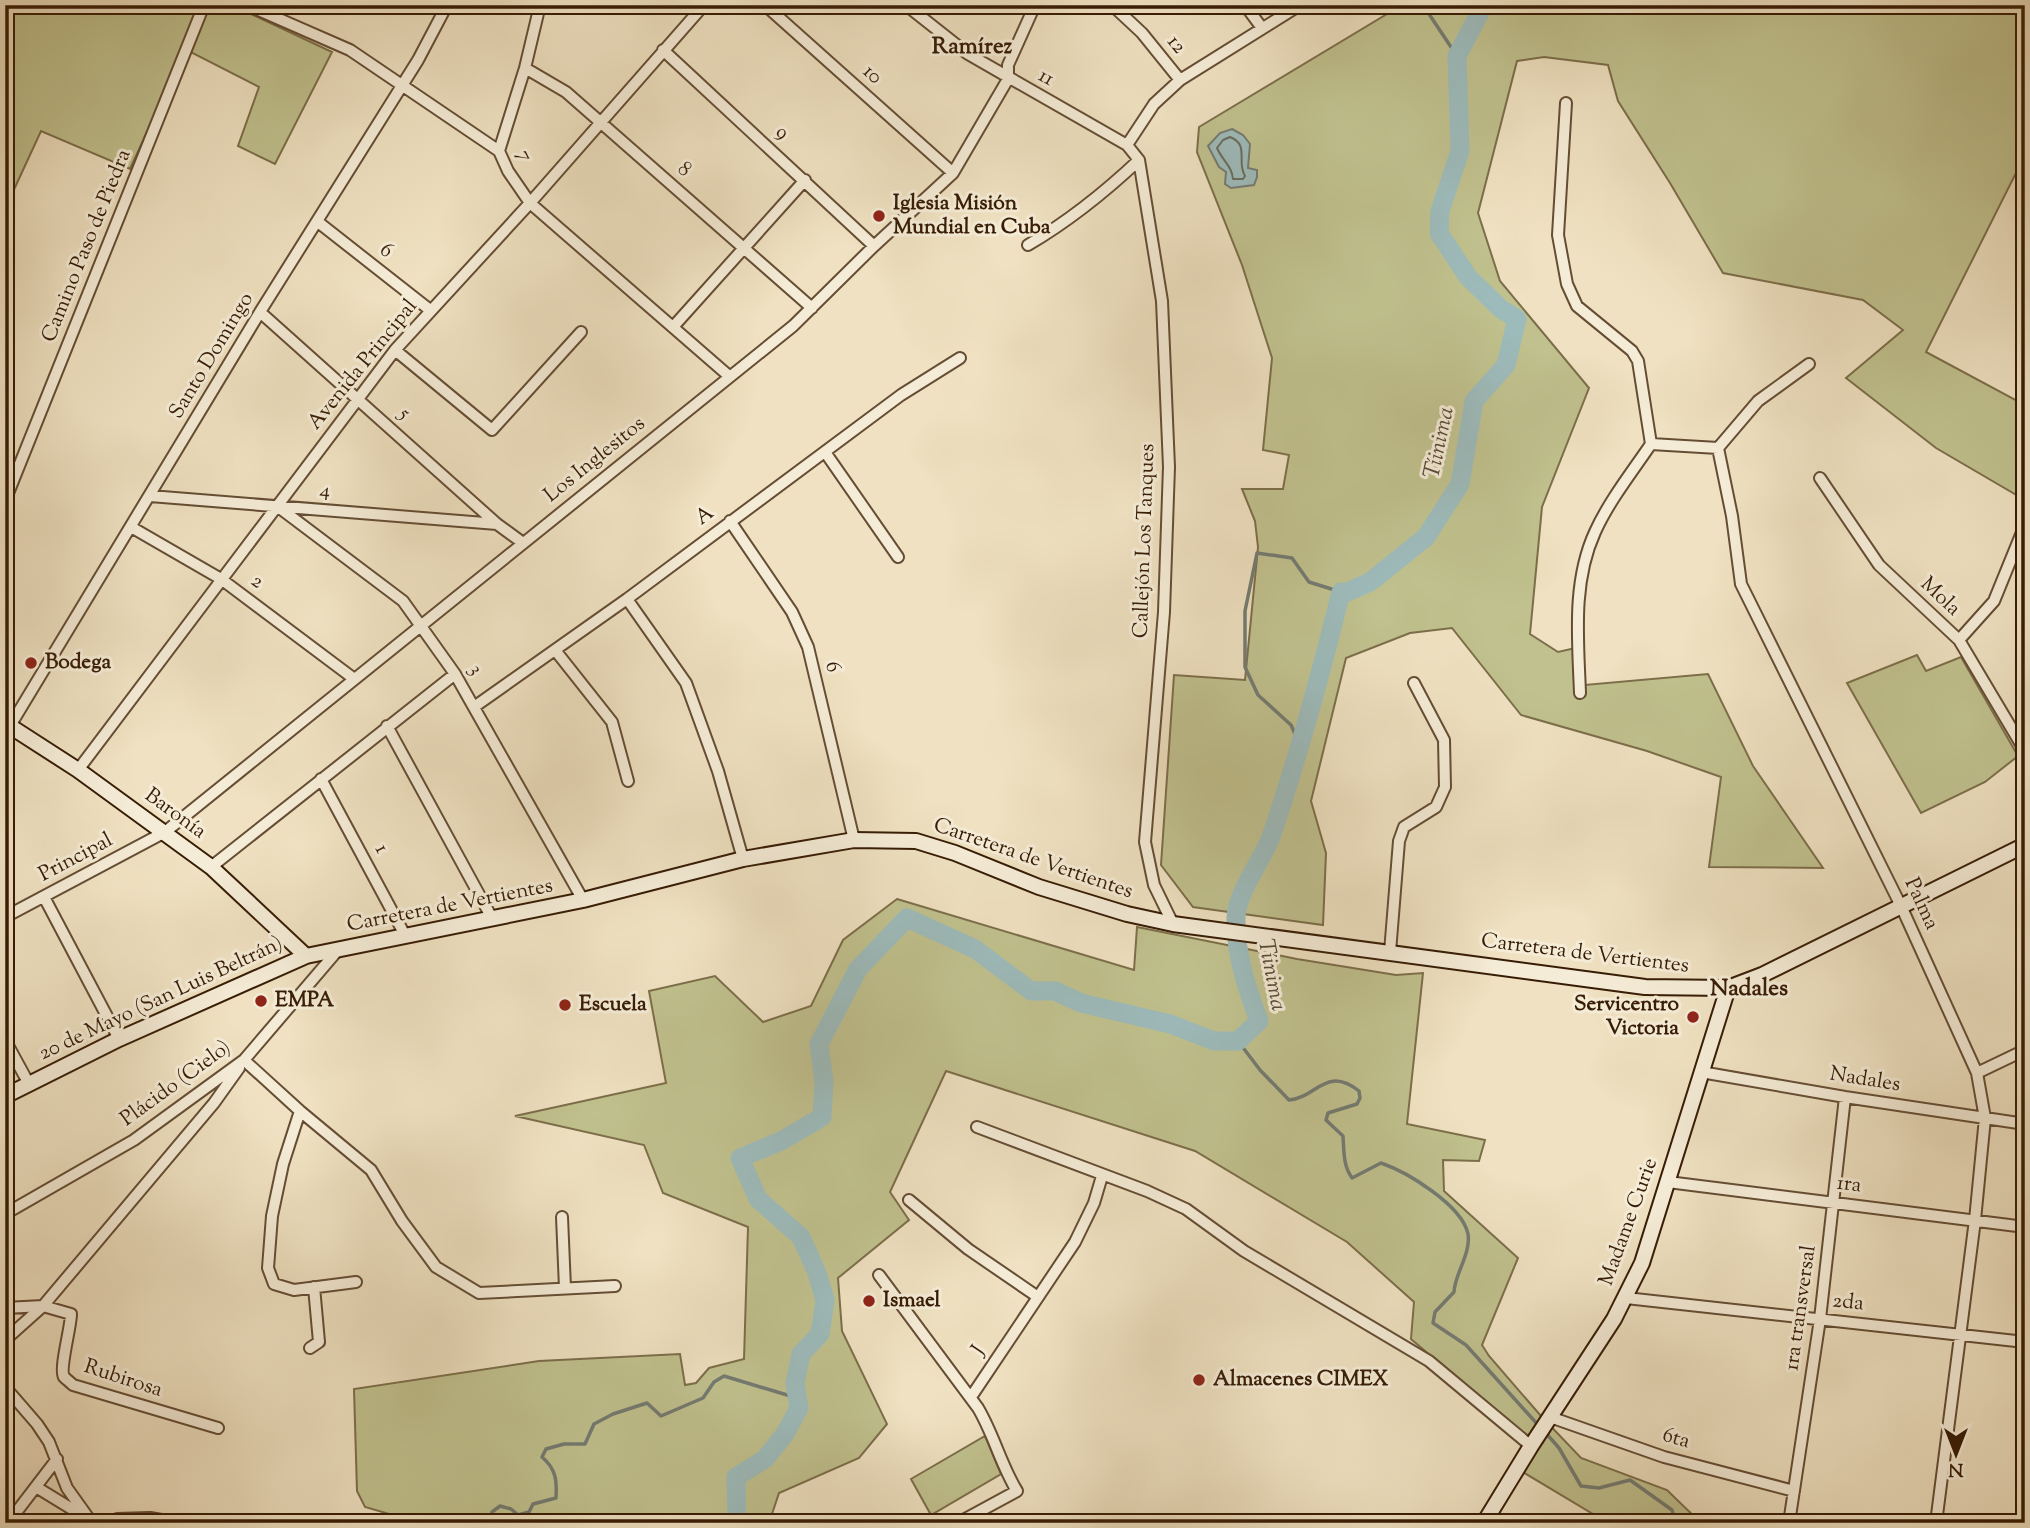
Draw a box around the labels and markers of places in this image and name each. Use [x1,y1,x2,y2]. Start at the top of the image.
place label: Iglesia Misión Mundial en Cuba [893,189,1051,243]
marker: Iglesia Misión Mundial en Cuba [871,208,887,224]
place label: Bodega [45,648,111,678]
marker: Bodega [23,655,39,671]
place label: EMPA [275,986,335,1016]
place label: Escuela [579,990,647,1020]
place label: Servicentro Victoria [1574,990,1680,1044]
marker: EMPA [253,993,269,1009]
marker: Escuela [557,997,573,1013]
marker: Servicentro Victoria [1685,1009,1701,1025]
place label: Ismael [883,1286,941,1316]
marker: Ismael [861,1293,877,1309]
place label: Almacenes CIMEX [1213,1365,1388,1395]
marker: Almacenes CIMEX [1191,1372,1207,1388]

